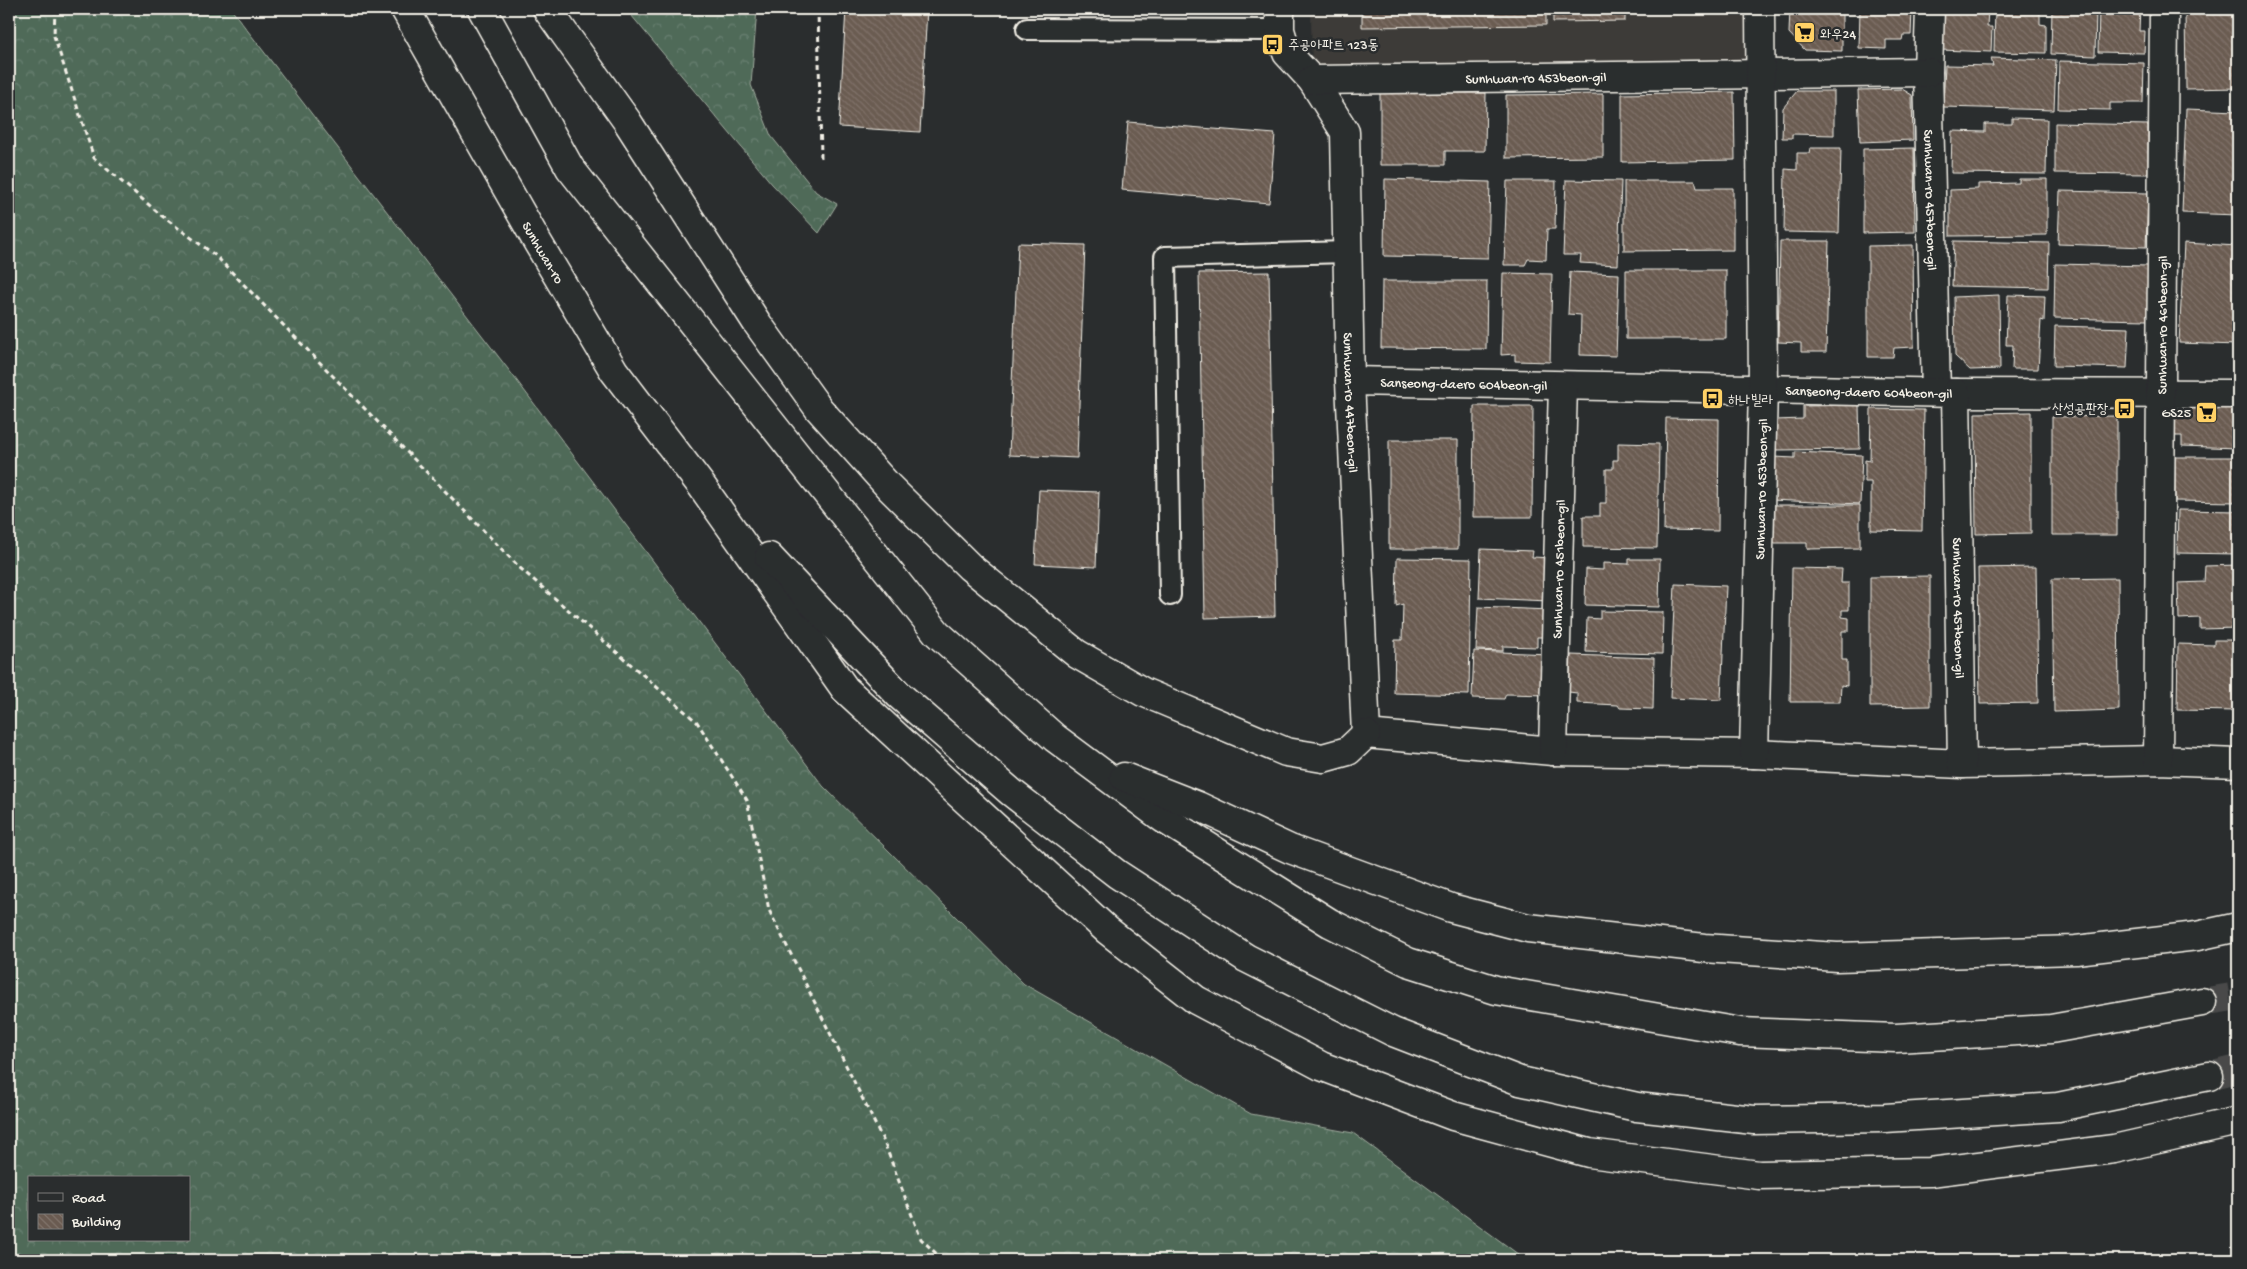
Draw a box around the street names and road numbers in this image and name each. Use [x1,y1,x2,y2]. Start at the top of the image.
street label: Sunhwan-ro 453beon-gil [1465,70,1607,89]
street label: Sunhwan-ro 457beon-gil [1918,129,1939,271]
street label: Sunhwan-ro [517,219,566,288]
street label: Sunhwan-ro 461beon-gil [2155,255,2173,395]
street label: Sunhwan-ro 447beon-gil [1338,332,1360,473]
street label: Sanseong-daero 604beon-gil [1380,376,1548,396]
street label: Sanseong-daero 604beon-gil [1785,384,1953,404]
street label: Sunhwan-ro 453beon-gil [1753,419,1773,560]
street label: Sunhwan-ro 451beon-gil [1550,499,1571,639]
street label: Sunhwan-ro 457beon-gil [1947,537,1967,679]

